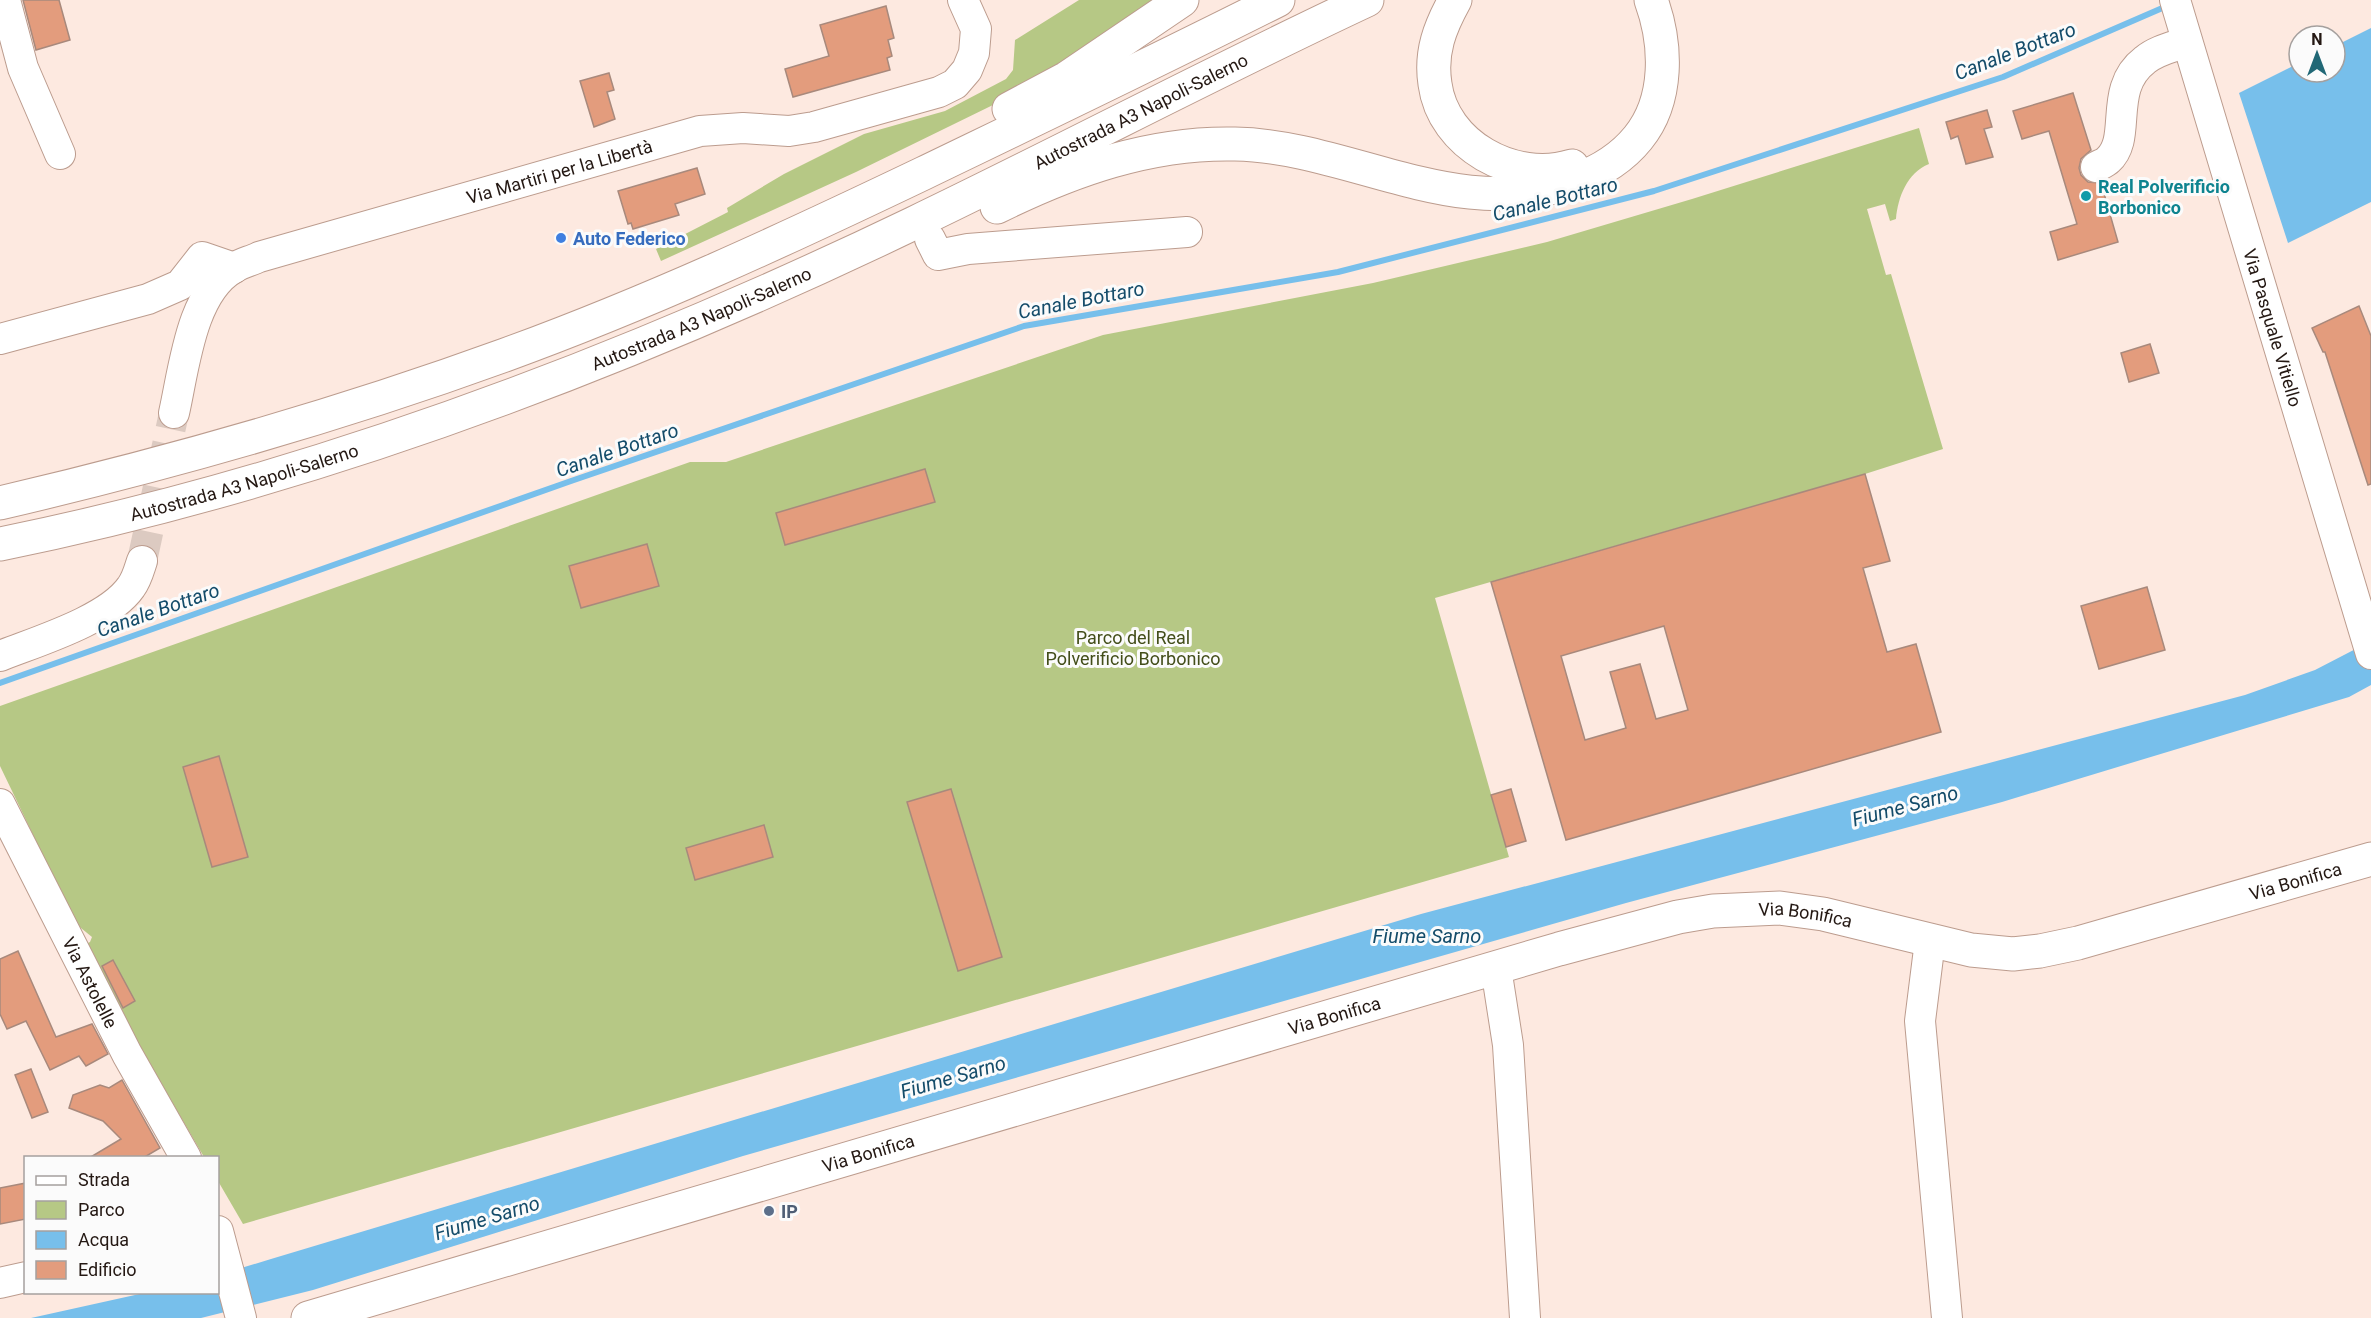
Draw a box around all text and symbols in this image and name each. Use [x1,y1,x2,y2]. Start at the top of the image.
water label: Canale Bottaro [1951,17,2079,85]
north arrow [2287,24,2347,84]
text: N [2311,30,2323,49]
street label: Autostrada A3 Napoli-Salerno [1030,49,1251,173]
street label: Via Martiri per la Libertà [464,135,655,208]
water label: Canale Bottaro [1490,172,1620,226]
place label: Real Polverificio Borbonico [2098,176,2230,218]
marker: Real Polverificio Borbonico [2079,189,2093,203]
place label: Auto Federico [573,228,686,249]
marker: Auto Federico [554,231,568,245]
street label: Via Pasquale Vitiello [2240,246,2307,409]
street label: Autostrada A3 Napoli-Salerno [588,262,814,374]
water label: Canale Bottaro [1016,276,1146,324]
water label: Canale Bottaro [552,418,682,482]
street label: Autostrada A3 Napoli-Salerno [128,439,361,525]
water label: Canale Bottaro [93,578,223,642]
park label: Parco del Real Polverificio Borbonico [1046,627,1220,669]
water label: Fiume Sarno [1849,780,1961,832]
street label: Via Bonifica [2247,858,2344,904]
street label: Via Bonifica [1758,897,1855,931]
water label: Fiume Sarno [1373,924,1481,948]
street label: Via Astolelle [59,933,122,1031]
street label: Via Bonifica [1286,992,1383,1039]
water label: Fiume Sarno [897,1050,1009,1104]
street label: Via Bonifica [819,1129,917,1176]
legend [24,1156,219,1294]
text: Strada [78,1169,130,1190]
water label: Fiume Sarno [431,1191,543,1245]
text: Parco [78,1199,125,1220]
place label: IP [781,1201,798,1222]
marker: IP [762,1204,776,1218]
text: Acqua [78,1229,129,1250]
text: Edificio [78,1259,137,1280]

